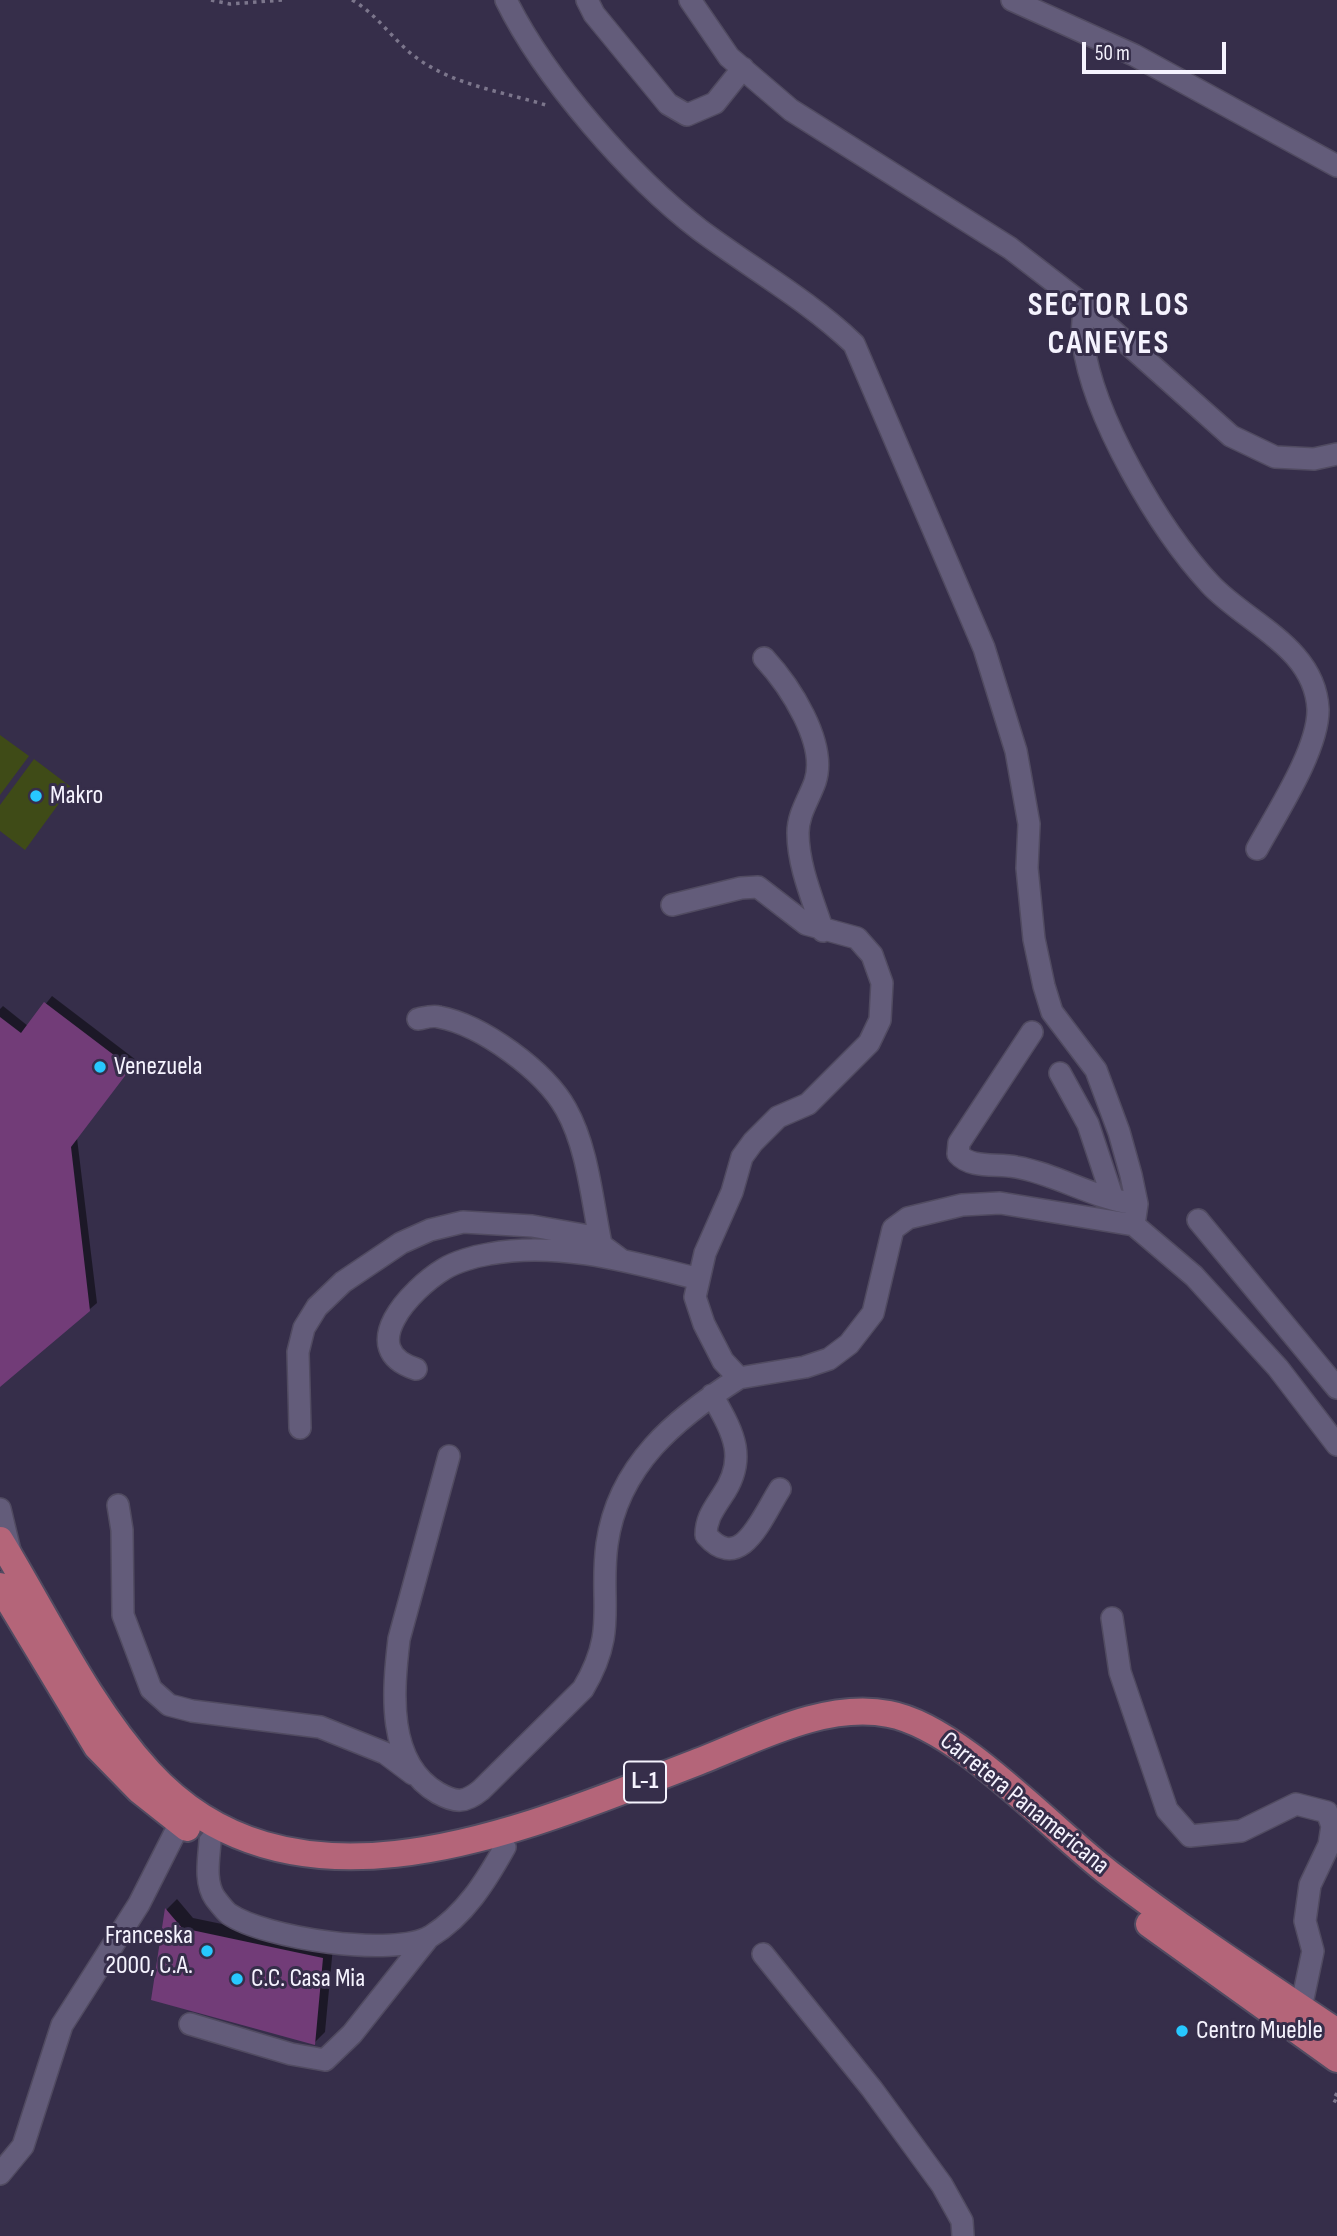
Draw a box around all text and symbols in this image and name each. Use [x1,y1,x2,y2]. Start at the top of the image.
scale bar [1085,28,1228,72]
text: 50 m [1095,41,1130,66]
district label: SECTOR LOS CANEYES [1029,287,1189,365]
place label: Makro [50,780,103,812]
marker: Makro [28,788,44,804]
place label: Venezuela [114,1051,202,1083]
marker: Venezuela [92,1059,108,1075]
street label: Carretera Panamericana [933,1726,1115,1882]
road number: L-1 [624,1762,666,1802]
place label: Franceska 2000, C.A. [105,1920,193,1982]
marker: Franceska 2000, C.A. [199,1943,215,1959]
place label: C.C. Casa Mia [251,1963,365,1995]
marker: C.C. Casa Mia [229,1971,245,1987]
place label: Centro Mueble [1196,2015,1323,2047]
marker: Centro Mueble [1174,2023,1190,2039]

